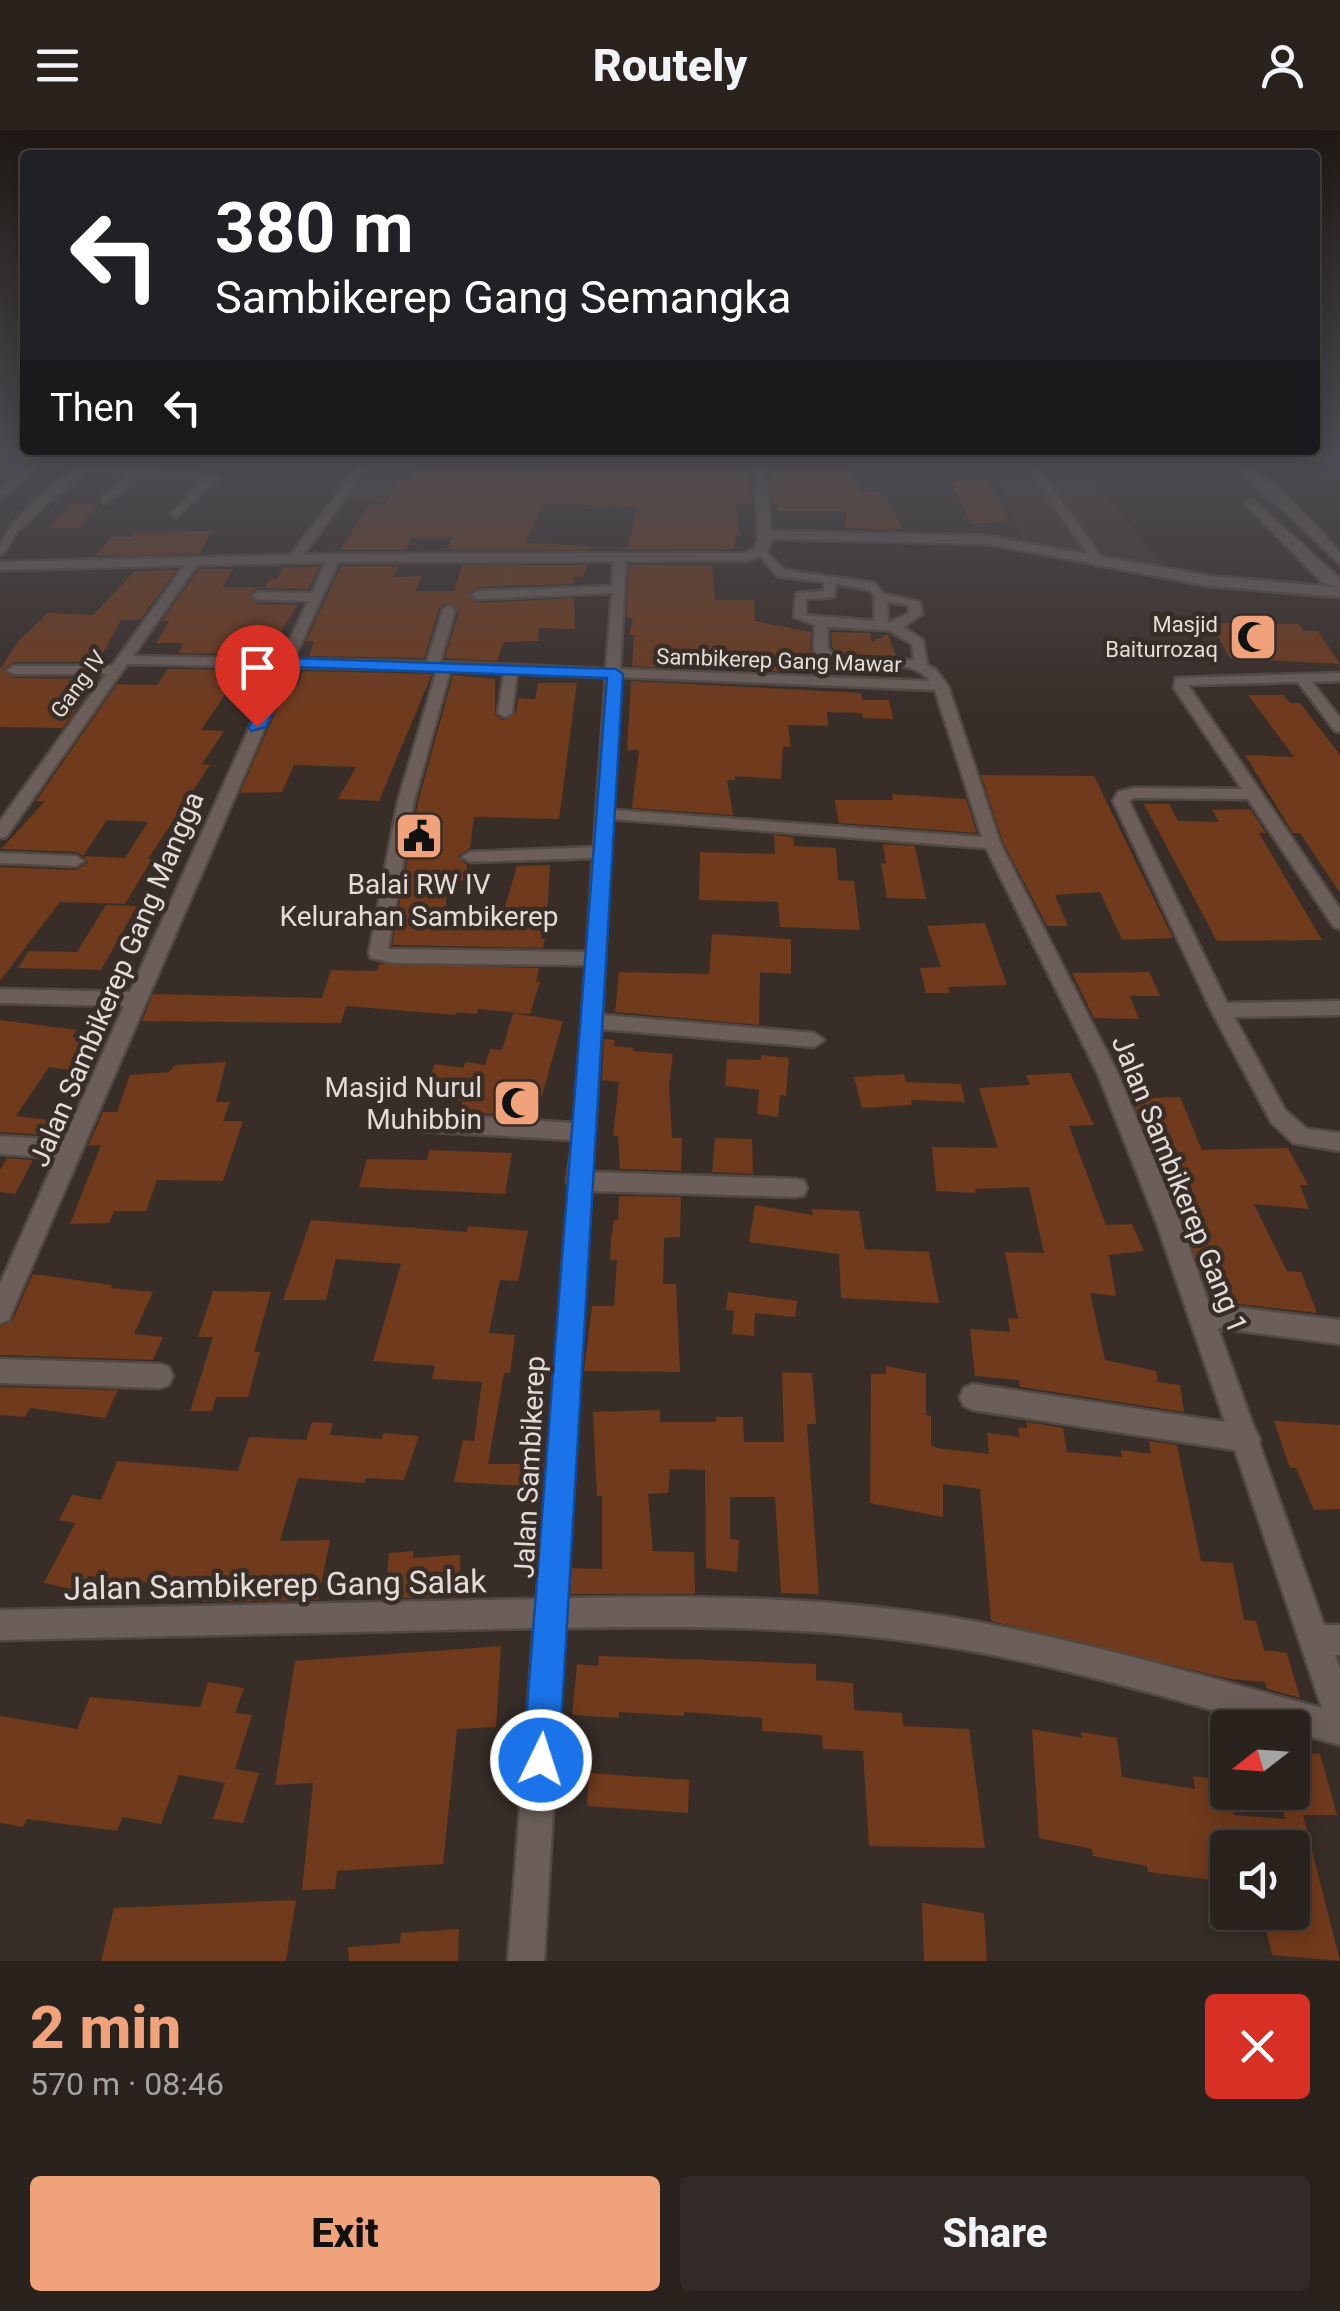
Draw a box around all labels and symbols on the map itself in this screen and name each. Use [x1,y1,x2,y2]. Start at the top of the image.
mosque icon: Masjid Baiturrozaq [1227,611,1279,663]
place label: Masjid Baiturrozaq [1105,612,1218,662]
pin [215,625,300,728]
street label: Sambikerep Gang Mawar [656,644,903,677]
street label: Gang IV [46,646,111,723]
street label: Jalan Sambikerep Gang Mangga [22,787,211,1172]
public building icon: Balai RW IV Kelurahan Sambikerep [393,810,445,862]
place label: Balai RW IV Kelurahan Sambikerep [279,868,559,933]
street label: Jalan Sambikerep Gang 1 [1105,1031,1254,1338]
place label: Masjid Nurul Muhibbin [324,1071,482,1136]
mosque icon: Masjid Nurul Muhibbin [491,1077,543,1129]
street label: Jalan Sambikerep [507,1355,552,1579]
street label: Jalan Sambikerep Gang Salak [63,1562,488,1608]
position arrow [489,1708,593,1812]
north arrow [1210,1710,1310,1810]

